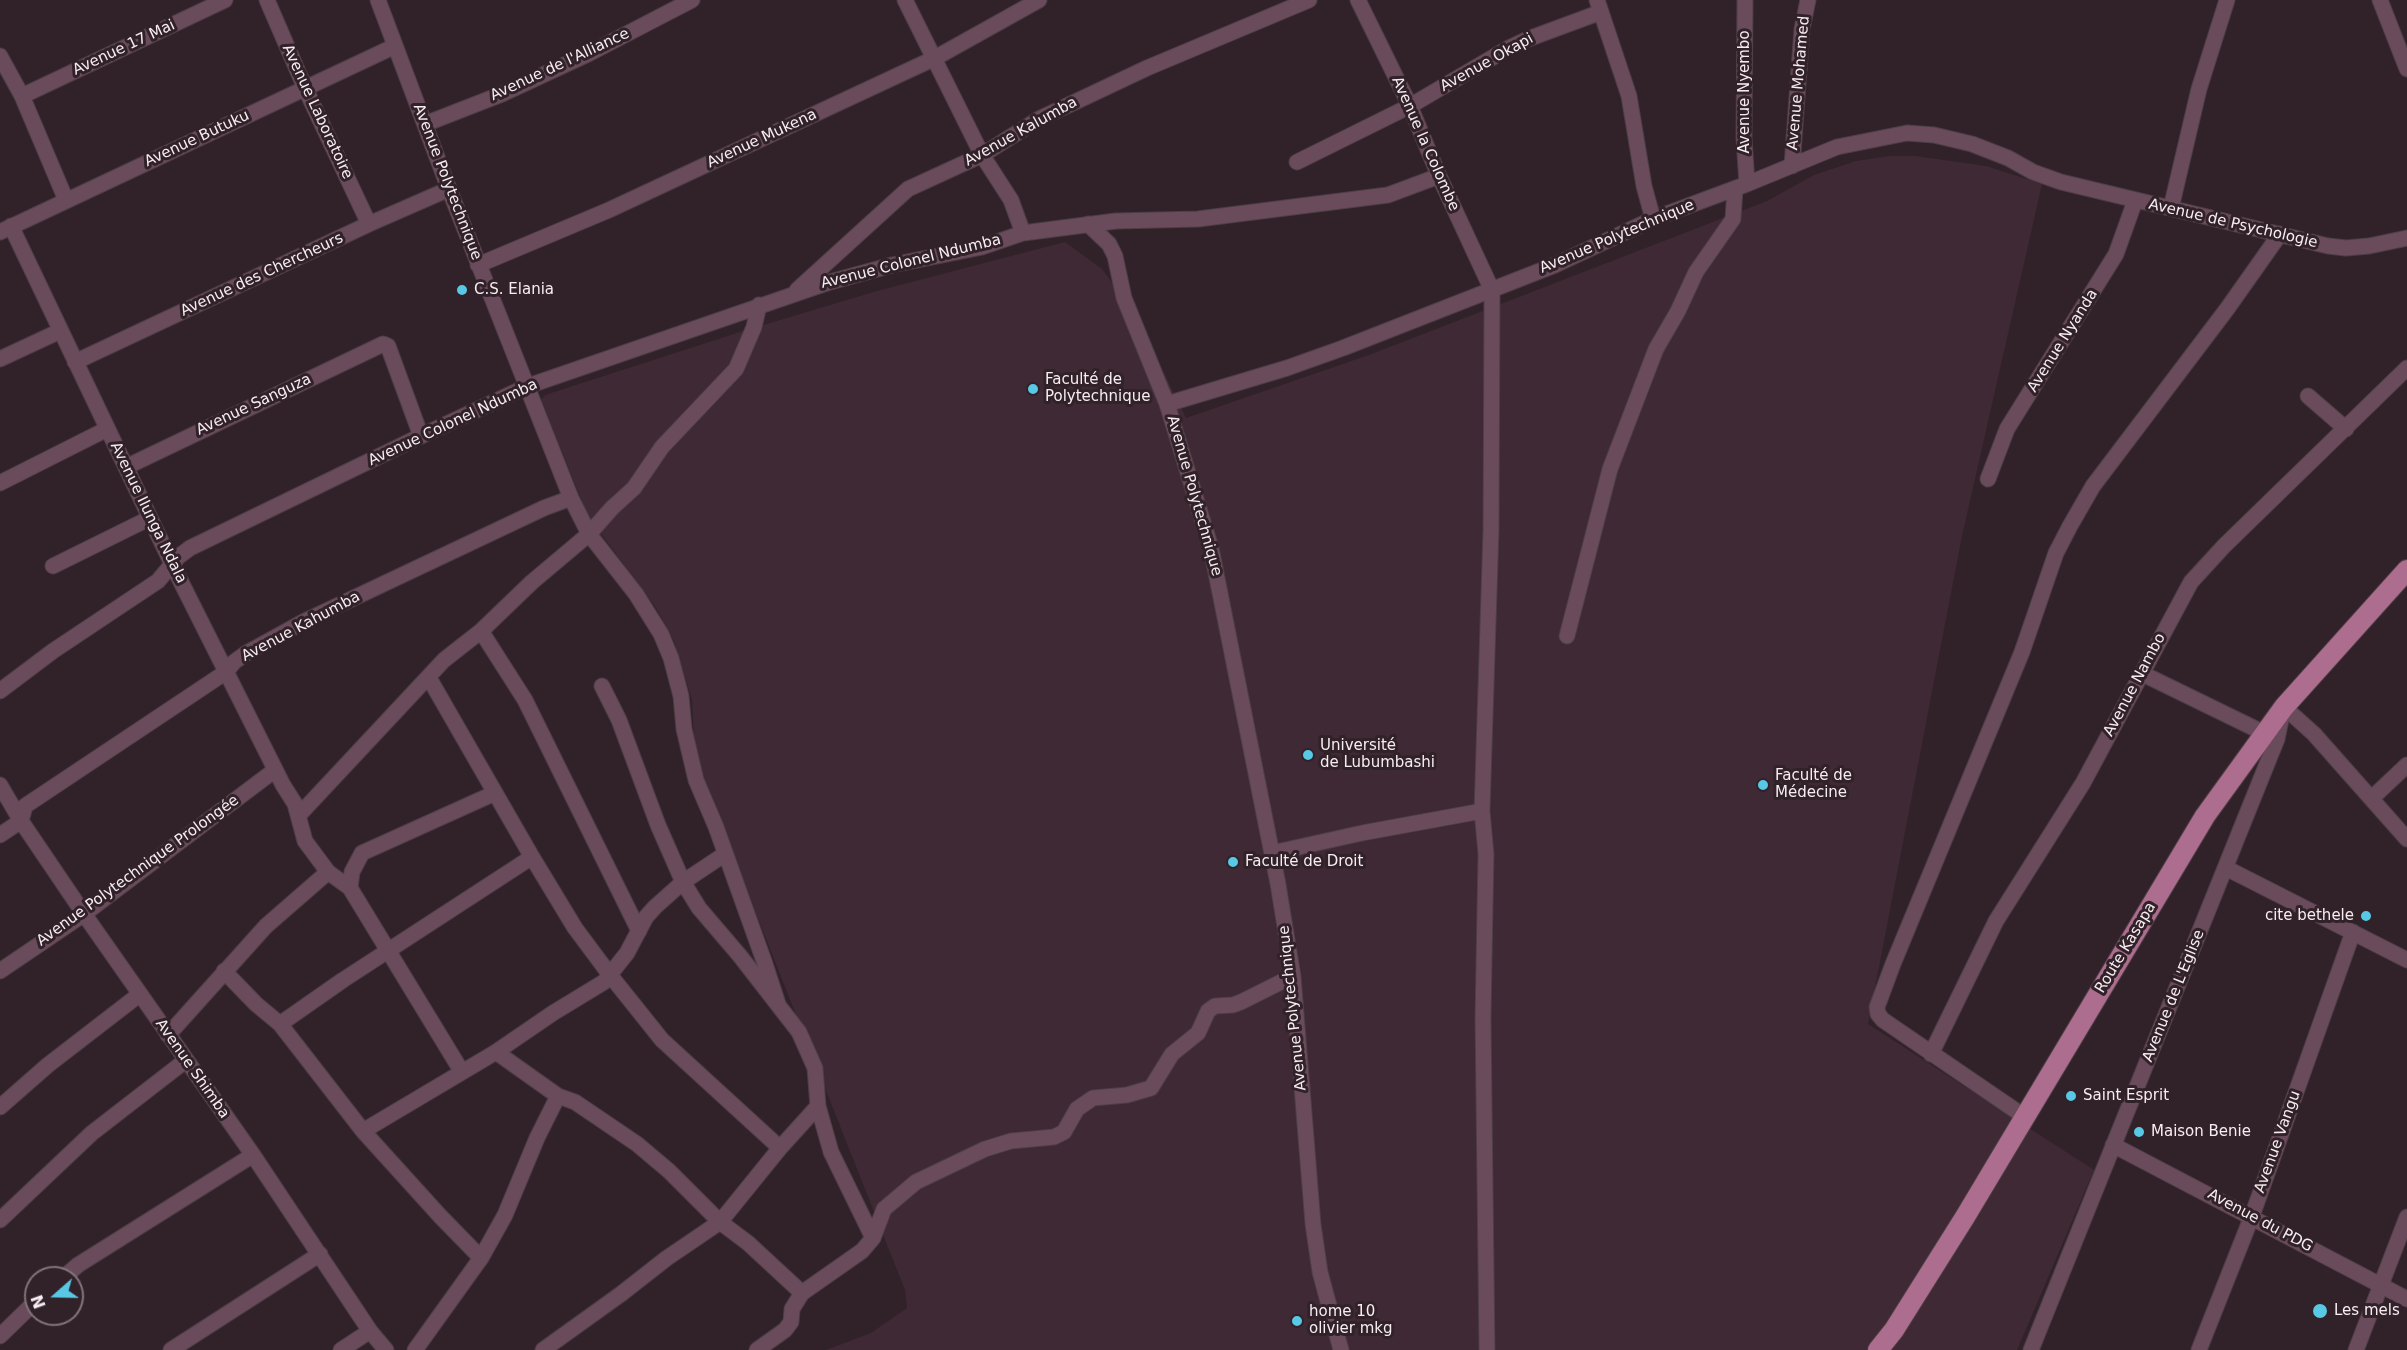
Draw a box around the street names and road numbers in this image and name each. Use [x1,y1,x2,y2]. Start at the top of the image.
street label: Avenue Mohamed [1784,15,1814,151]
street label: Avenue 17 Mai [70,16,178,80]
street label: Avenue de l'Alliance [488,25,632,105]
street label: Avenue Okapi [1437,30,1537,96]
street label: Avenue Nyembo [1736,30,1754,154]
street label: Avenue Laboratoire [278,42,356,182]
street label: Avenue la Colombe [1387,74,1463,214]
street label: Avenue Kalumba [961,94,1081,170]
street label: Avenue Polytechnique [409,101,485,263]
street label: Avenue Mukena [704,106,820,172]
street label: Avenue Butuku [142,107,252,171]
street label: Avenue Polytechnique [1537,196,1697,278]
street label: Avenue de Psychologie [2147,196,2319,252]
street label: Avenue des Chercheurs [178,229,346,321]
street label: Avenue Colonel Ndumba [819,231,1003,293]
street label: Avenue Nyanda [2024,286,2102,396]
street label: Avenue Sanguza [194,370,314,440]
street label: Avenue Colonel Ndumba [365,376,541,470]
street label: Avenue Polytechnique [1162,414,1226,578]
street label: Avenue Ilunga Ndala [106,439,190,587]
street label: Avenue Kahumba [239,588,363,666]
street label: Avenue Nambo [2100,630,2170,740]
street label: Avenue Polytechnique Prolongée [33,792,243,950]
street label: Route Kasapa [2092,899,2160,997]
street label: Avenue Polytechnique [1275,925,1311,1091]
street label: Avenue de L'Eglise [2139,927,2209,1065]
street label: Avenue Shimba [151,1016,233,1122]
street label: Avenue Vangu [2251,1088,2305,1196]
street label: Avenue du PDG [2204,1186,2316,1256]

